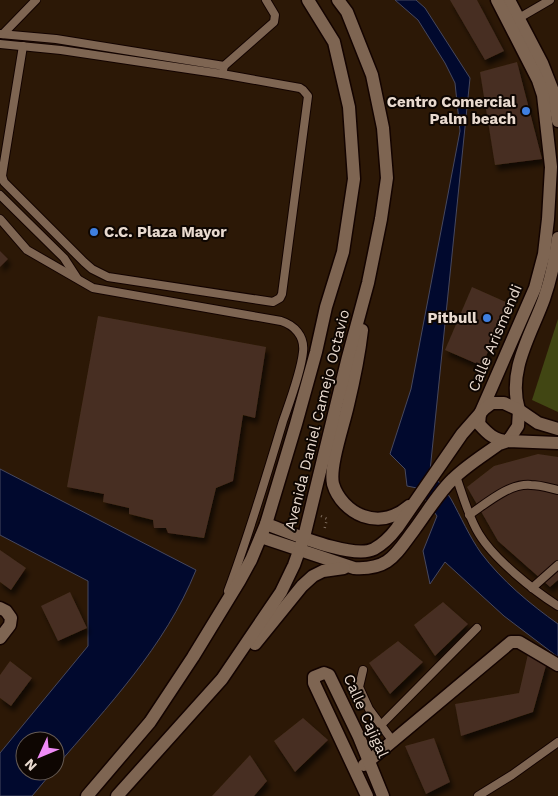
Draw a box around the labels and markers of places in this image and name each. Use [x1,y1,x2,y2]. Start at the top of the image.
place label: Centro Comercial Palm beach [387,93,516,128]
marker: Centro Comercial Palm beach [520,105,532,117]
place label: C.C. Plaza Mayor [104,223,227,241]
marker: C.C. Plaza Mayor [88,226,100,238]
place label: Pitbull [427,309,477,327]
marker: Pitbull [481,312,493,324]

